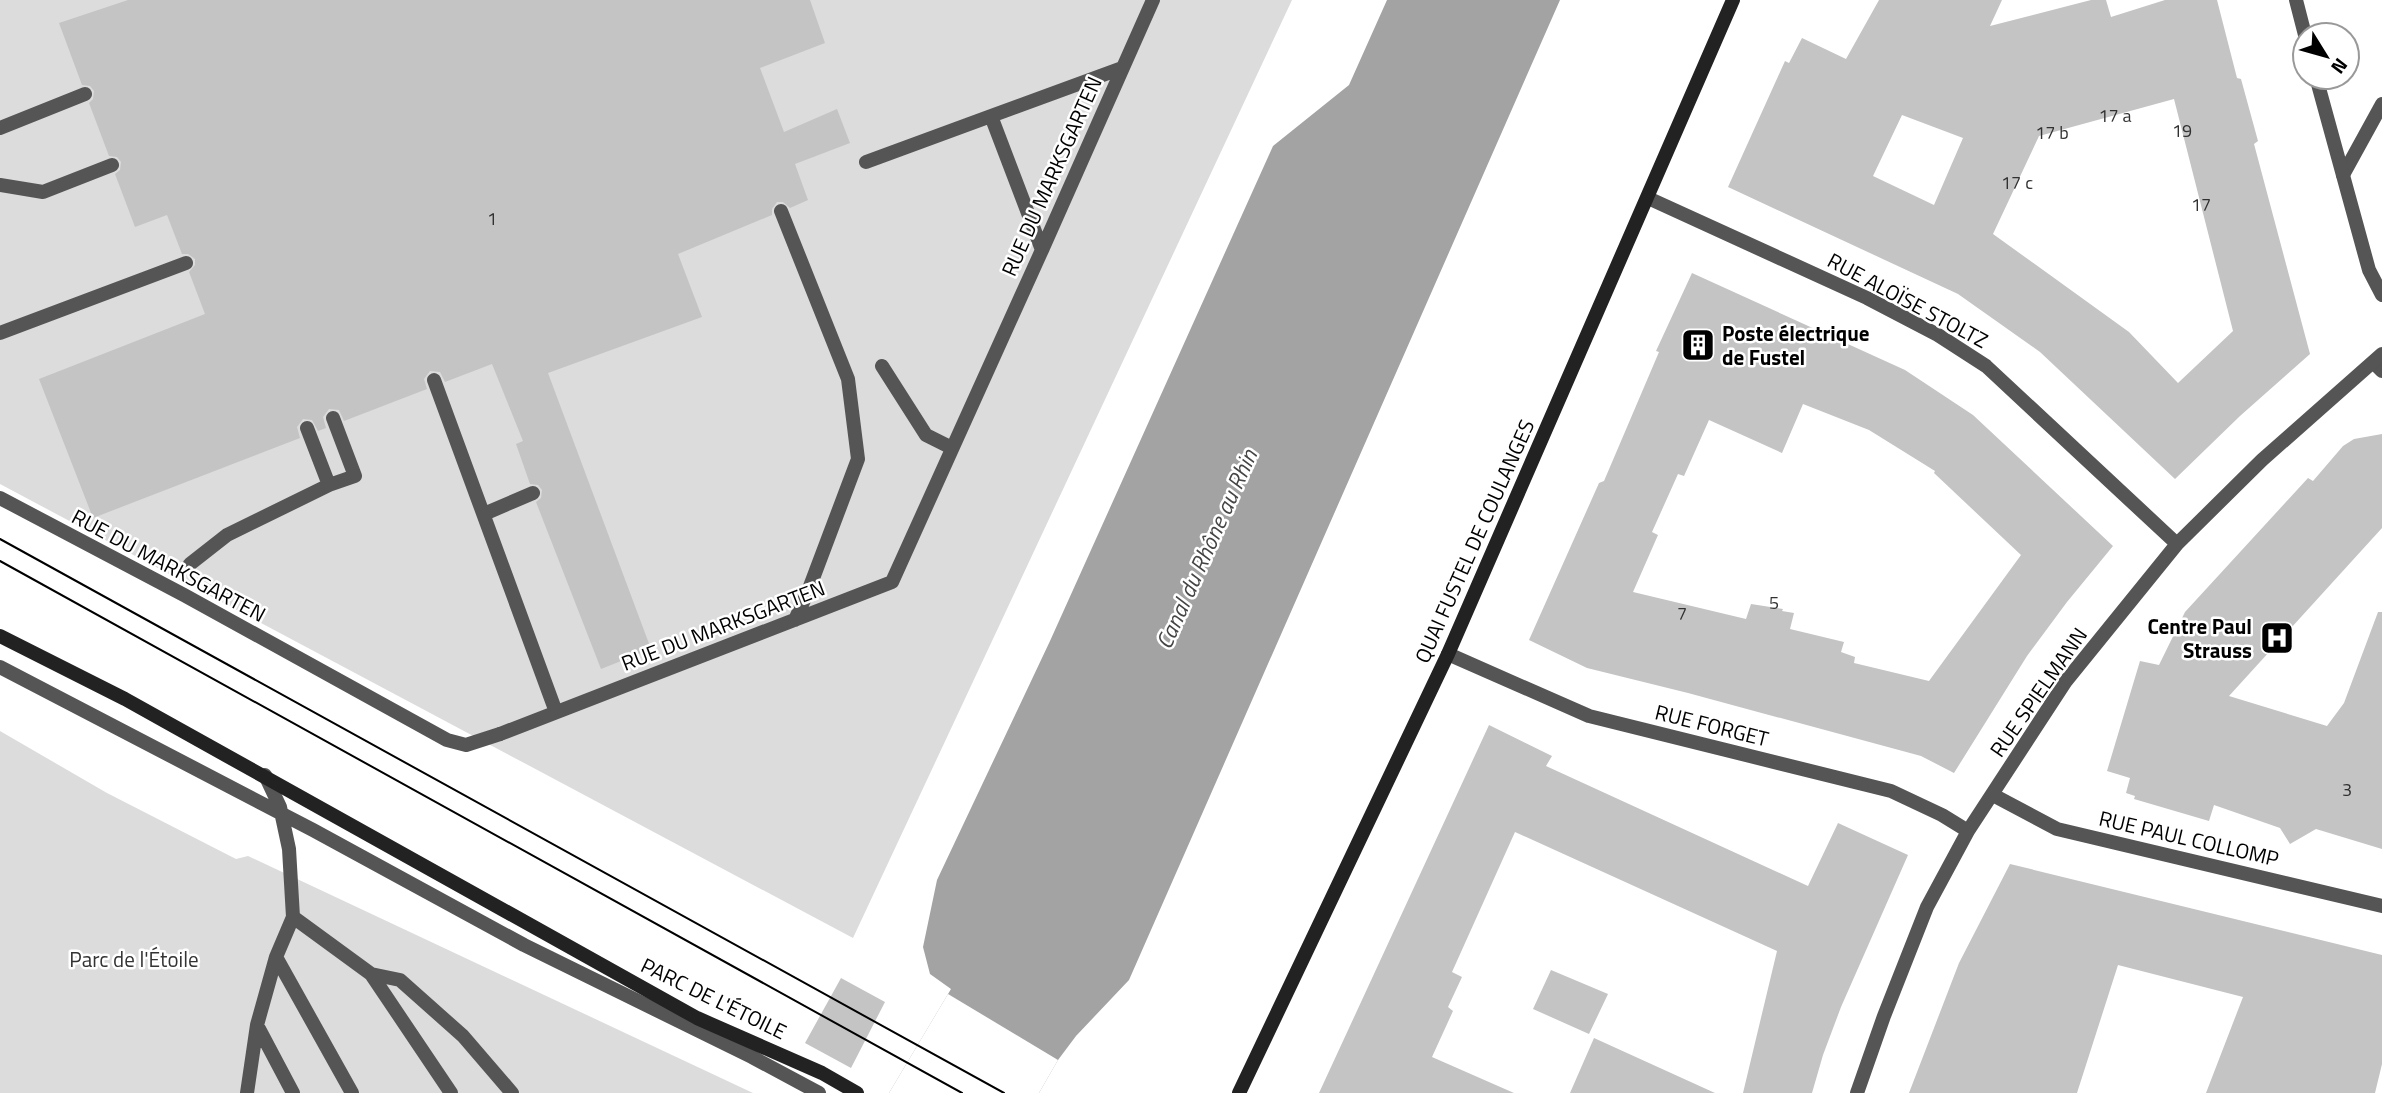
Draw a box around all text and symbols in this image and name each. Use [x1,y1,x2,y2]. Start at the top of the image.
north arrow [2291,21,2361,91]
text: N [2324,53,2356,81]
street label: RUE DU MARKSGARTEN [992,71,1110,281]
house number: 17 a [2098,102,2132,129]
house number: 19 [2172,117,2192,144]
house number: 17 b [2035,119,2069,146]
house number: 17 c [2001,169,2033,196]
house number: 17 [2191,191,2211,218]
house number: 1 [487,205,497,232]
street label: RUE ALOÏSE STOLTZ [1822,244,1994,356]
place label: Poste électrique de Fustel [1722,317,1869,373]
building icon: Poste électrique de Fustel [1679,326,1717,364]
street label: QUAI FUSTEL DE COULANGES [1406,414,1542,668]
water label: Canal du Rhône au Rhin [1146,443,1266,655]
street label: RUE DU MARKSGARTEN [66,500,272,630]
street label: RUE DU MARKSGARTEN [617,571,829,679]
house number: 5 [1769,589,1779,616]
house number: 7 [1677,600,1687,627]
place label: Centre Paul Strauss [2147,610,2252,666]
hospital icon: Centre Paul Strauss [2258,619,2296,657]
street label: RUE SPIELMANN [1981,621,2095,763]
street label: RUE FORGET [1652,695,1772,755]
house number: 3 [2342,776,2352,803]
street label: RUE PAUL COLLOMP [2096,802,2282,874]
park label: Parc de l'Étoile [69,943,199,975]
street label: PARC DE L'ÉTOILE [636,949,792,1047]

